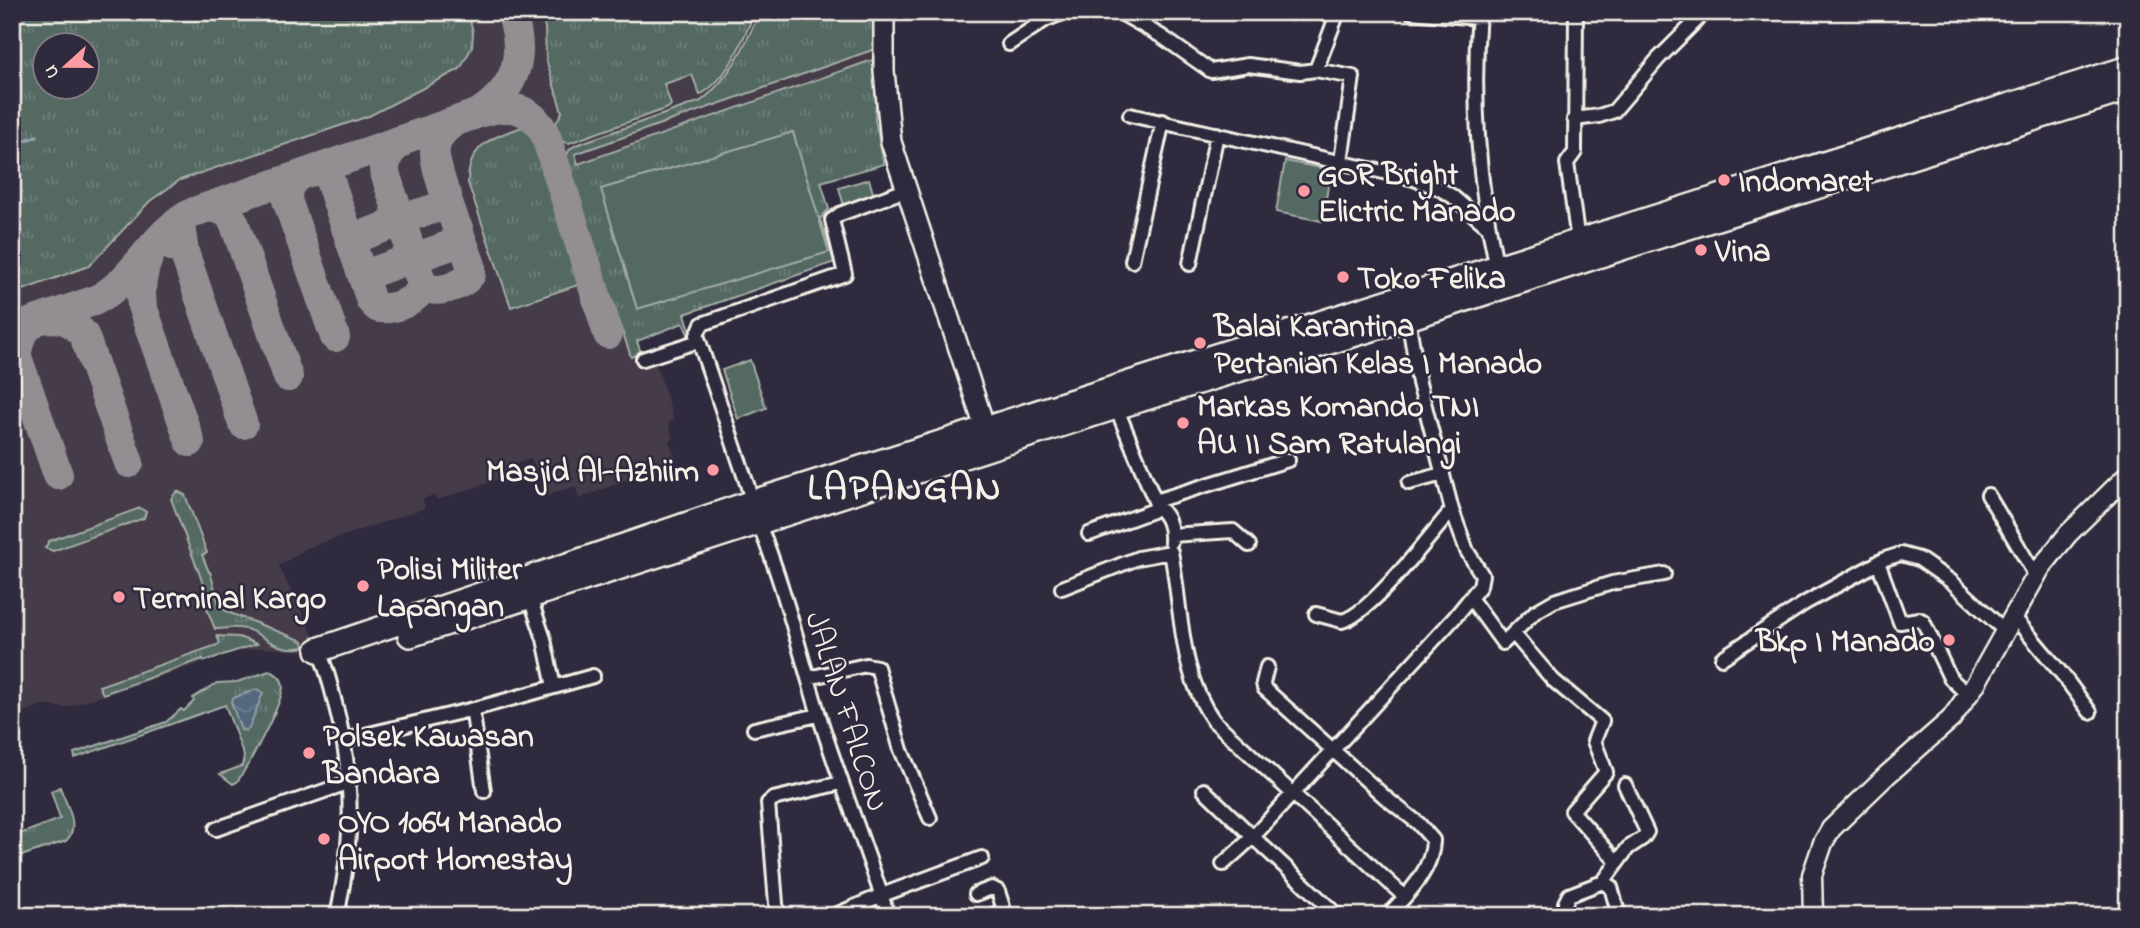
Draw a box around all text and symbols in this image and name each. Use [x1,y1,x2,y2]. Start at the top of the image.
north arrow [32,32,102,102]
text: U [38,61,67,82]
place label: GOR Bright Elictric Manado [1318,153,1516,237]
place label: Indomaret [1738,160,1873,207]
marker: Indomaret [1716,172,1732,188]
marker: GOR Bright Elictric Manado [1296,183,1312,199]
place label: Vina [1714,230,1770,277]
marker: Vina [1693,242,1709,258]
place label: Toko Felika [1357,257,1506,304]
marker: Toko Felika [1335,269,1351,285]
place label: Balai Karantina Pertanian Kelas I Manado [1212,305,1542,389]
marker: Balai Karantina Pertanian Kelas I Manado [1192,335,1208,351]
place label: Markas Komando TNI AU II Sam Ratulangi [1197,385,1479,470]
marker: Markas Komando TNI AU II Sam Ratulangi [1175,415,1191,431]
place label: Masjid Al-Azhiim [486,450,699,497]
marker: Masjid Al-Azhiim [705,462,721,478]
district label: LAPANGAN [807,462,1003,518]
place label: Polisi Militer Lapangan [377,548,523,633]
place label: Terminal Kargo [133,577,326,625]
marker: Polisi Militer Lapangan [355,578,371,594]
marker: Terminal Kargo [111,589,127,605]
street label: JALAN FALCON [790,606,899,818]
place label: Bkp I Manado [1754,620,1935,667]
marker: Bkp I Manado [1941,632,1957,648]
place label: Polsek Kawasan Bandara [321,715,534,799]
marker: Polsek Kawasan Bandara [301,745,317,761]
place label: OYO 1064 Manado Airport Homestay [338,801,573,886]
marker: OYO 1064 Manado Airport Homestay [316,831,332,847]

